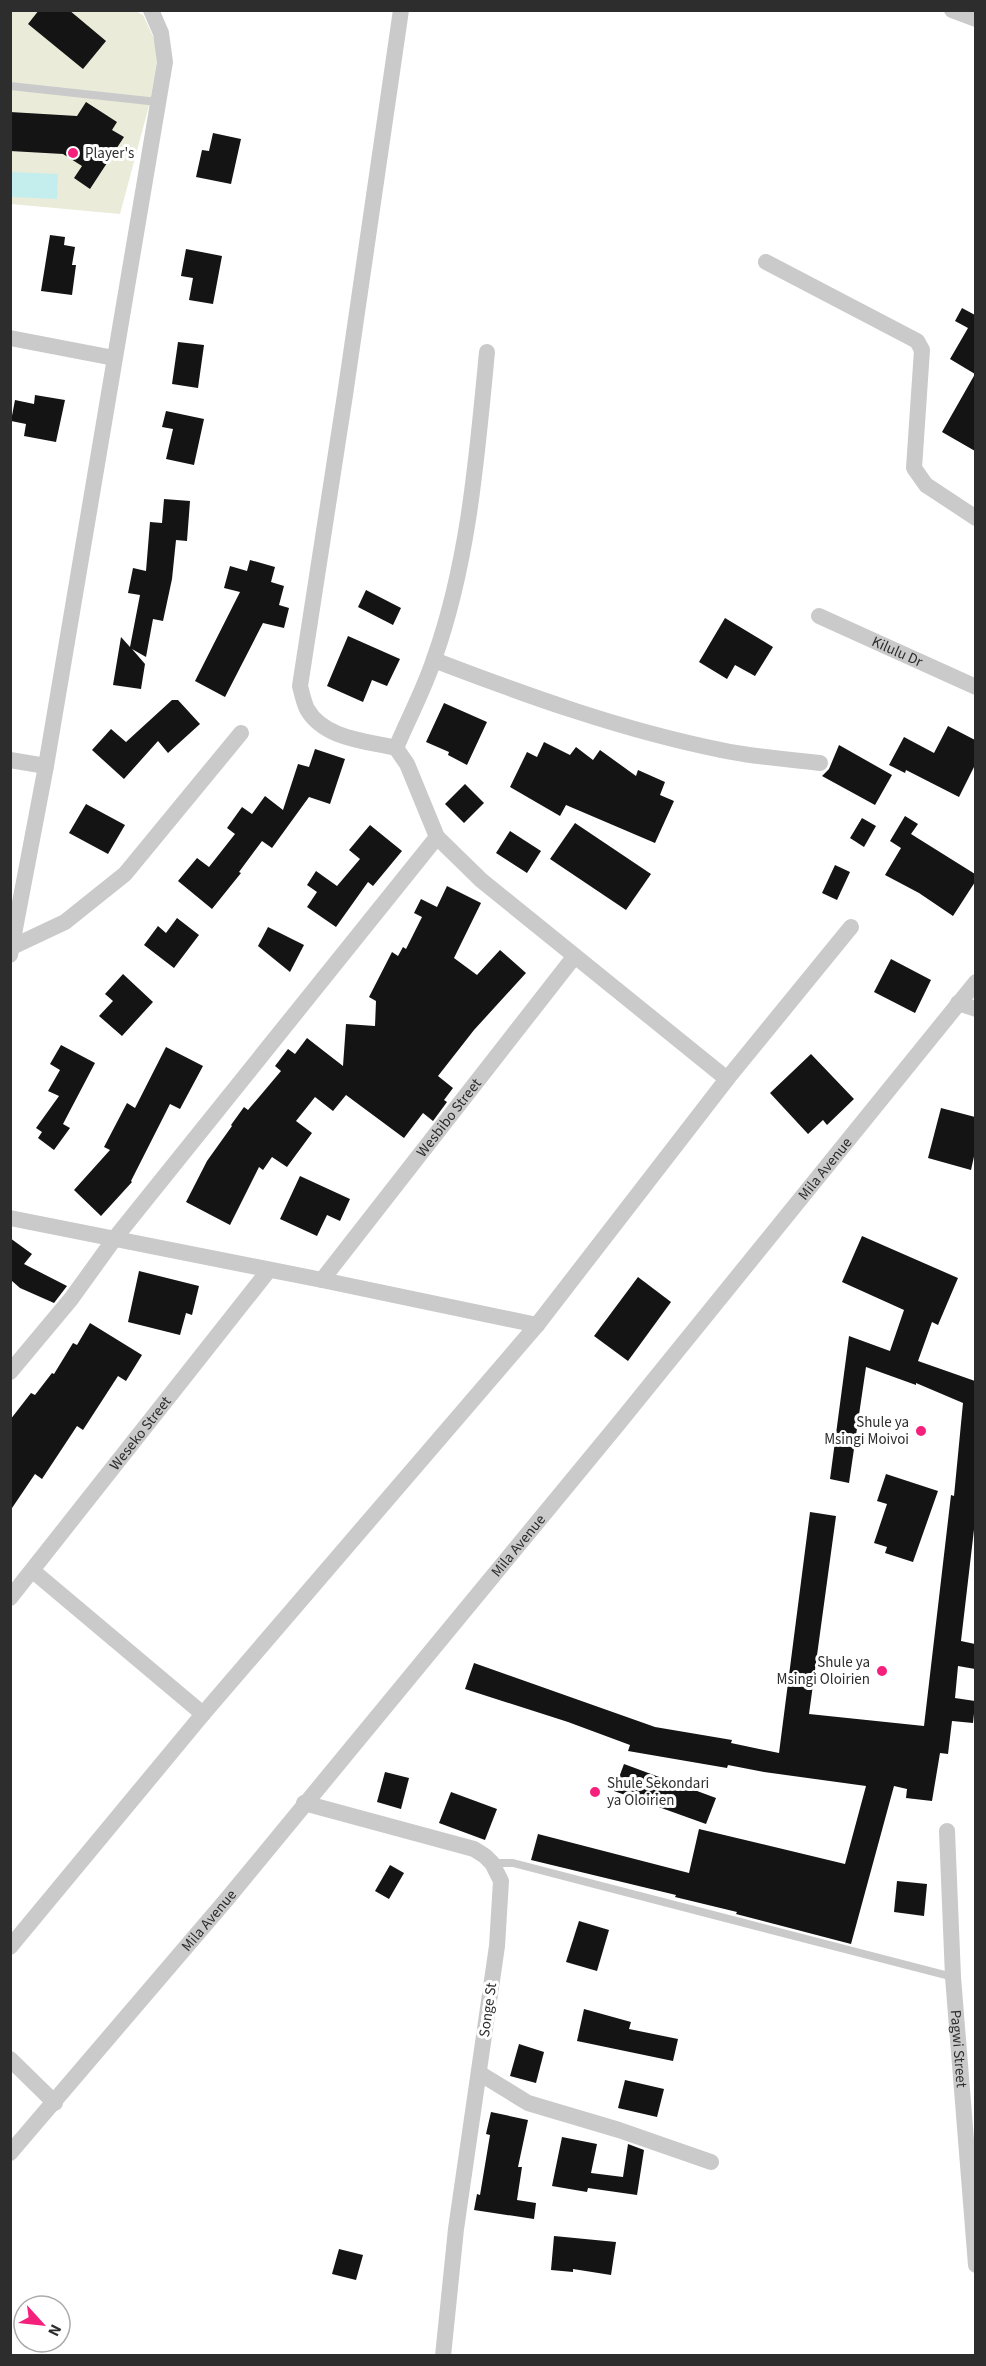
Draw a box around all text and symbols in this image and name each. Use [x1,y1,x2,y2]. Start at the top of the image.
place label: Player's [85,143,134,164]
marker: Player's [66,146,80,160]
street label: Kilulu Dr [868,631,927,672]
street label: Wesbibo Street [411,1074,486,1161]
street label: Mila Avenue [793,1133,857,1204]
street label: Weseko Street [104,1392,176,1475]
place label: Shule ya Msingi Moivoi [824,1412,909,1450]
marker: Shule ya Msingi Moivoi [914,1424,928,1438]
street label: Mila Avenue [486,1510,550,1581]
place label: Shule ya Msingi Oloirien [777,1652,870,1690]
marker: Shule ya Msingi Oloirien [875,1664,889,1678]
place label: Shule Sekondari ya Oloirien [607,1773,709,1811]
marker: Shule Sekondari ya Oloirien [588,1785,602,1799]
street label: Mila Avenue [176,1885,241,1956]
street label: Songe St [474,1981,502,2039]
street label: Pagwi Street [945,2009,972,2088]
north arrow [12,2294,72,2354]
text: N [42,2321,67,2340]

